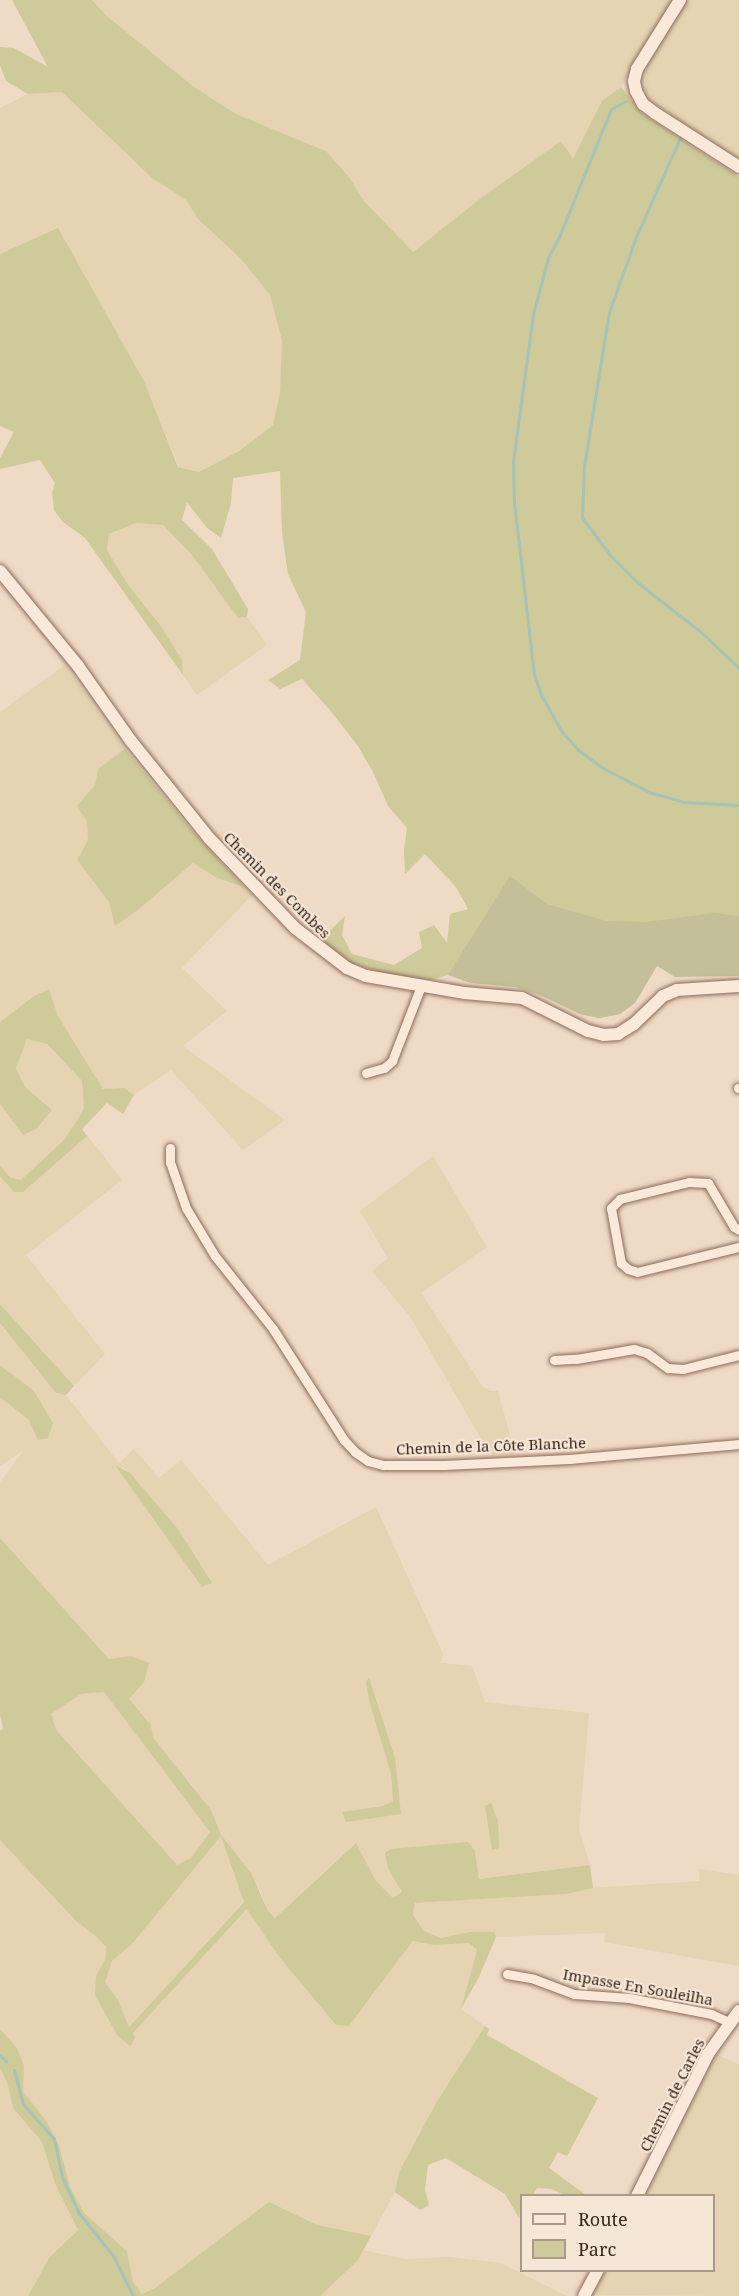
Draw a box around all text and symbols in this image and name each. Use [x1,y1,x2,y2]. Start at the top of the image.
street label: Chemin des Combes [220,828,334,942]
street label: Chemin de la Côte Blanche [396,1434,586,1458]
street label: Impasse En Souleilha [562,1965,714,2009]
street label: Chemin de Carles [636,2035,708,2155]
legend [520,2194,715,2272]
text: Route [578,2207,628,2231]
text: Parc [578,2237,616,2261]

